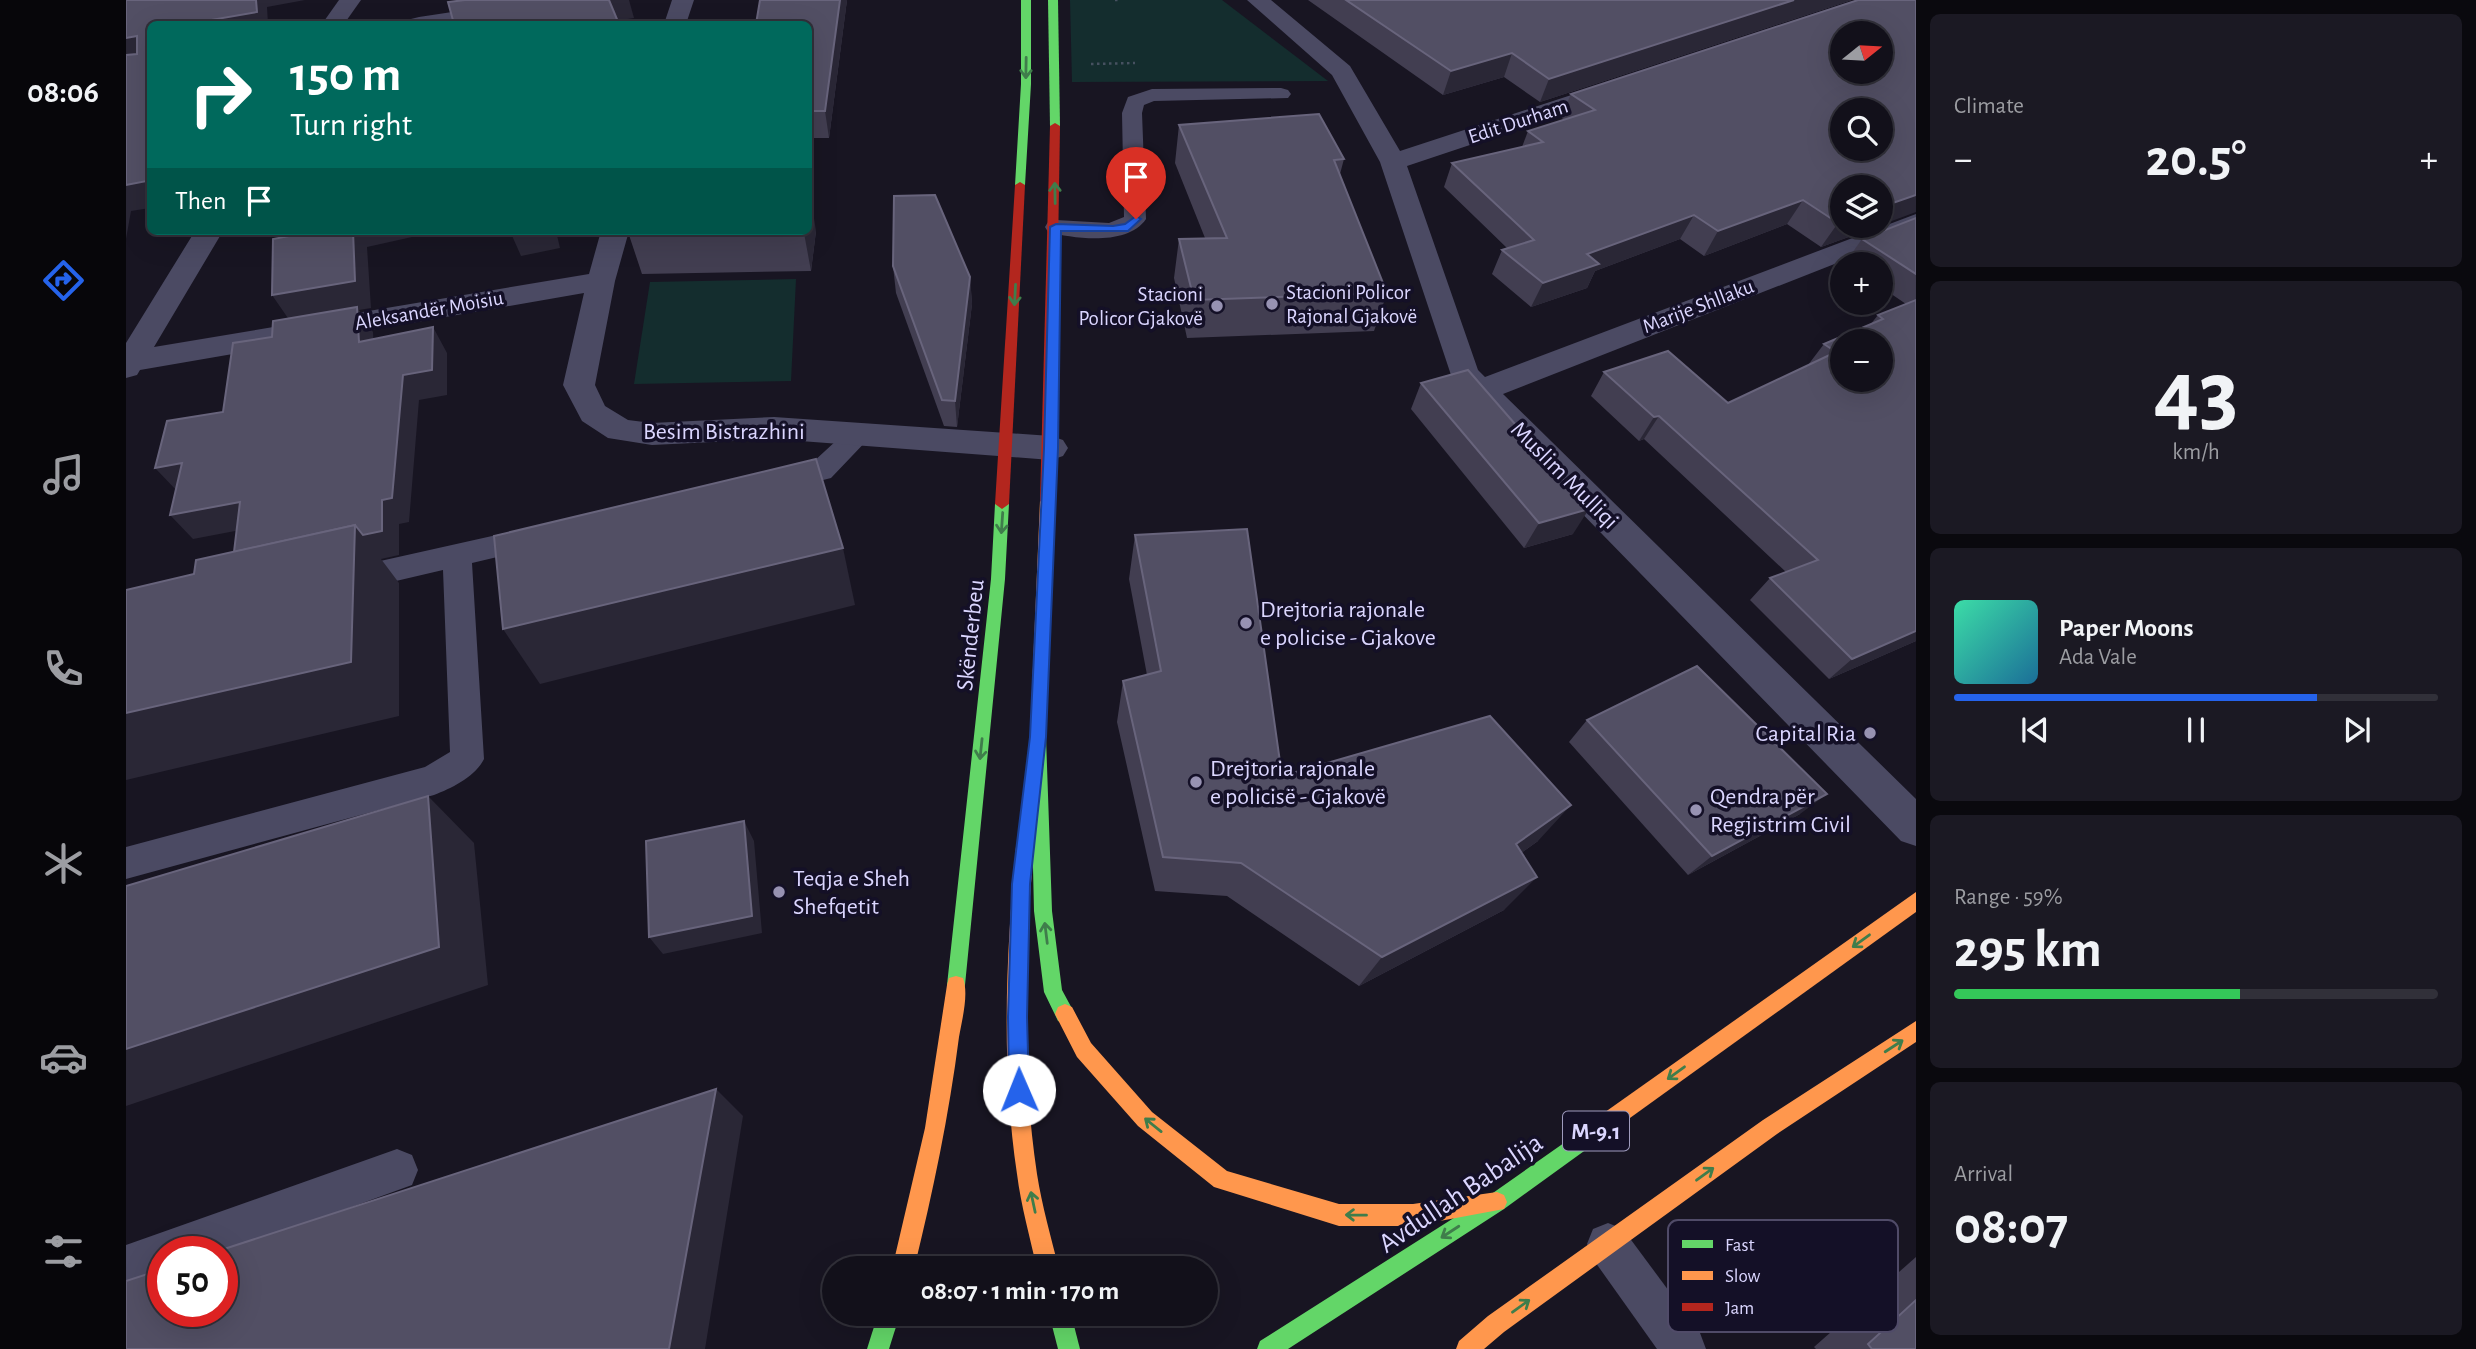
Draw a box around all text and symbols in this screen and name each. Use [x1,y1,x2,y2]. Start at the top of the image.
north arrow [1830,21,1894,84]
map controls [1830,21,1893,392]
icon: right [175,49,266,140]
text: 150 m [290,51,401,100]
one-way arrow [1020,56,1033,79]
text: 08:06 [27,76,99,108]
street label: Edit Durham [1466,95,1571,147]
text: Climate [1954,95,2024,118]
button: search [1830,98,1893,161]
text: Turn right [290,109,412,141]
text: 20.5° [2145,133,2247,185]
text: − [1954,141,1972,179]
text: + [2420,141,2438,179]
pin [1106,147,1166,219]
icon: arrive [1117,158,1155,196]
button: layers [1830,175,1893,238]
icon: arrive [240,182,278,220]
one-way arrow [1048,182,1062,205]
text: Then [175,188,226,214]
button: + [1830,252,1893,315]
icon: directions [39,256,88,305]
street label: Marije Shllaku [1640,276,1757,337]
place label: Stacioni Policor Rajonal Gjakovë [1286,282,1417,327]
one-way arrow [1008,284,1021,307]
place label: Stacioni Policor Gjakovë [1079,284,1203,329]
street label: Aleksandër Moisiu [353,287,505,334]
marker: Stacioni Policor Rajonal Gjakovë [1264,296,1280,312]
marker: Stacioni Policor Gjakovë [1209,298,1225,314]
button: − [1830,329,1893,392]
text: 43 [2154,348,2239,439]
street label: Muslim Mulliqi [1506,417,1623,534]
street label: Besim Bistrazhini [643,420,805,444]
text: km/h [2172,441,2220,464]
icon: music [39,450,88,499]
one-way arrow [995,511,1008,533]
street label: Skënderbeu [953,578,989,692]
place label: Drejtoria rajonale e policise - Gjakove [1260,598,1436,650]
marker: Drejtoria rajonale e policise - Gjakove [1238,615,1254,631]
text: Paper Moons [2059,615,2194,641]
icon: phone [39,644,88,693]
text: Ada Vale [2059,646,2137,669]
icon: previous [2016,711,2054,749]
icon: pause [2177,711,2215,749]
icon: next [2338,711,2376,749]
place label: Capital Ria [1756,722,1856,746]
marker: Capital Ria [1862,725,1878,741]
one-way arrow [975,737,988,760]
place label: Drejtoria rajonale e policisë - Gjakovë [1210,757,1386,809]
marker: Drejtoria rajonale e policisë - Gjakovë [1188,774,1204,790]
place label: Qendra për Regjistrim Civil [1710,785,1851,837]
marker: Qendra për Regjistrim Civil [1688,802,1704,818]
icon: climate [39,839,88,888]
place label: Teqja e Sheh Shefqetit [793,867,910,919]
marker: Teqja e Sheh Shefqetit [771,884,787,900]
text: Range · 59% [1954,886,2063,909]
one-way arrow [1039,922,1052,944]
text: 295 km [1954,924,2102,976]
one-way arrow [1852,933,1871,948]
icon: car [39,1033,88,1082]
one-way arrow [1883,1039,1903,1053]
position arrow [982,1053,1056,1127]
one-way arrow [1667,1066,1686,1081]
road number: M-9.1 [1563,1112,1629,1150]
one-way arrow [1144,1117,1162,1133]
street label: Avdullah Babalija [1374,1129,1548,1259]
text: Arrival [1954,1163,2013,1186]
one-way arrow [1695,1167,1714,1181]
one-way arrow [1026,1191,1040,1214]
text: 08:07 [1954,1201,2068,1253]
one-way arrow [1345,1208,1368,1222]
legend [1668,1220,1898,1332]
one-way arrow [1440,1226,1460,1240]
icon: filters [39,1227,88,1276]
speed limit sign: 50 [147,1236,238,1327]
text: Fast [1725,1236,1755,1255]
text: Slow [1725,1267,1761,1286]
text: 08:07 · 1 min · 170 m [921,1278,1119,1304]
one-way arrow [1511,1299,1530,1314]
text: Jam [1725,1299,1754,1318]

